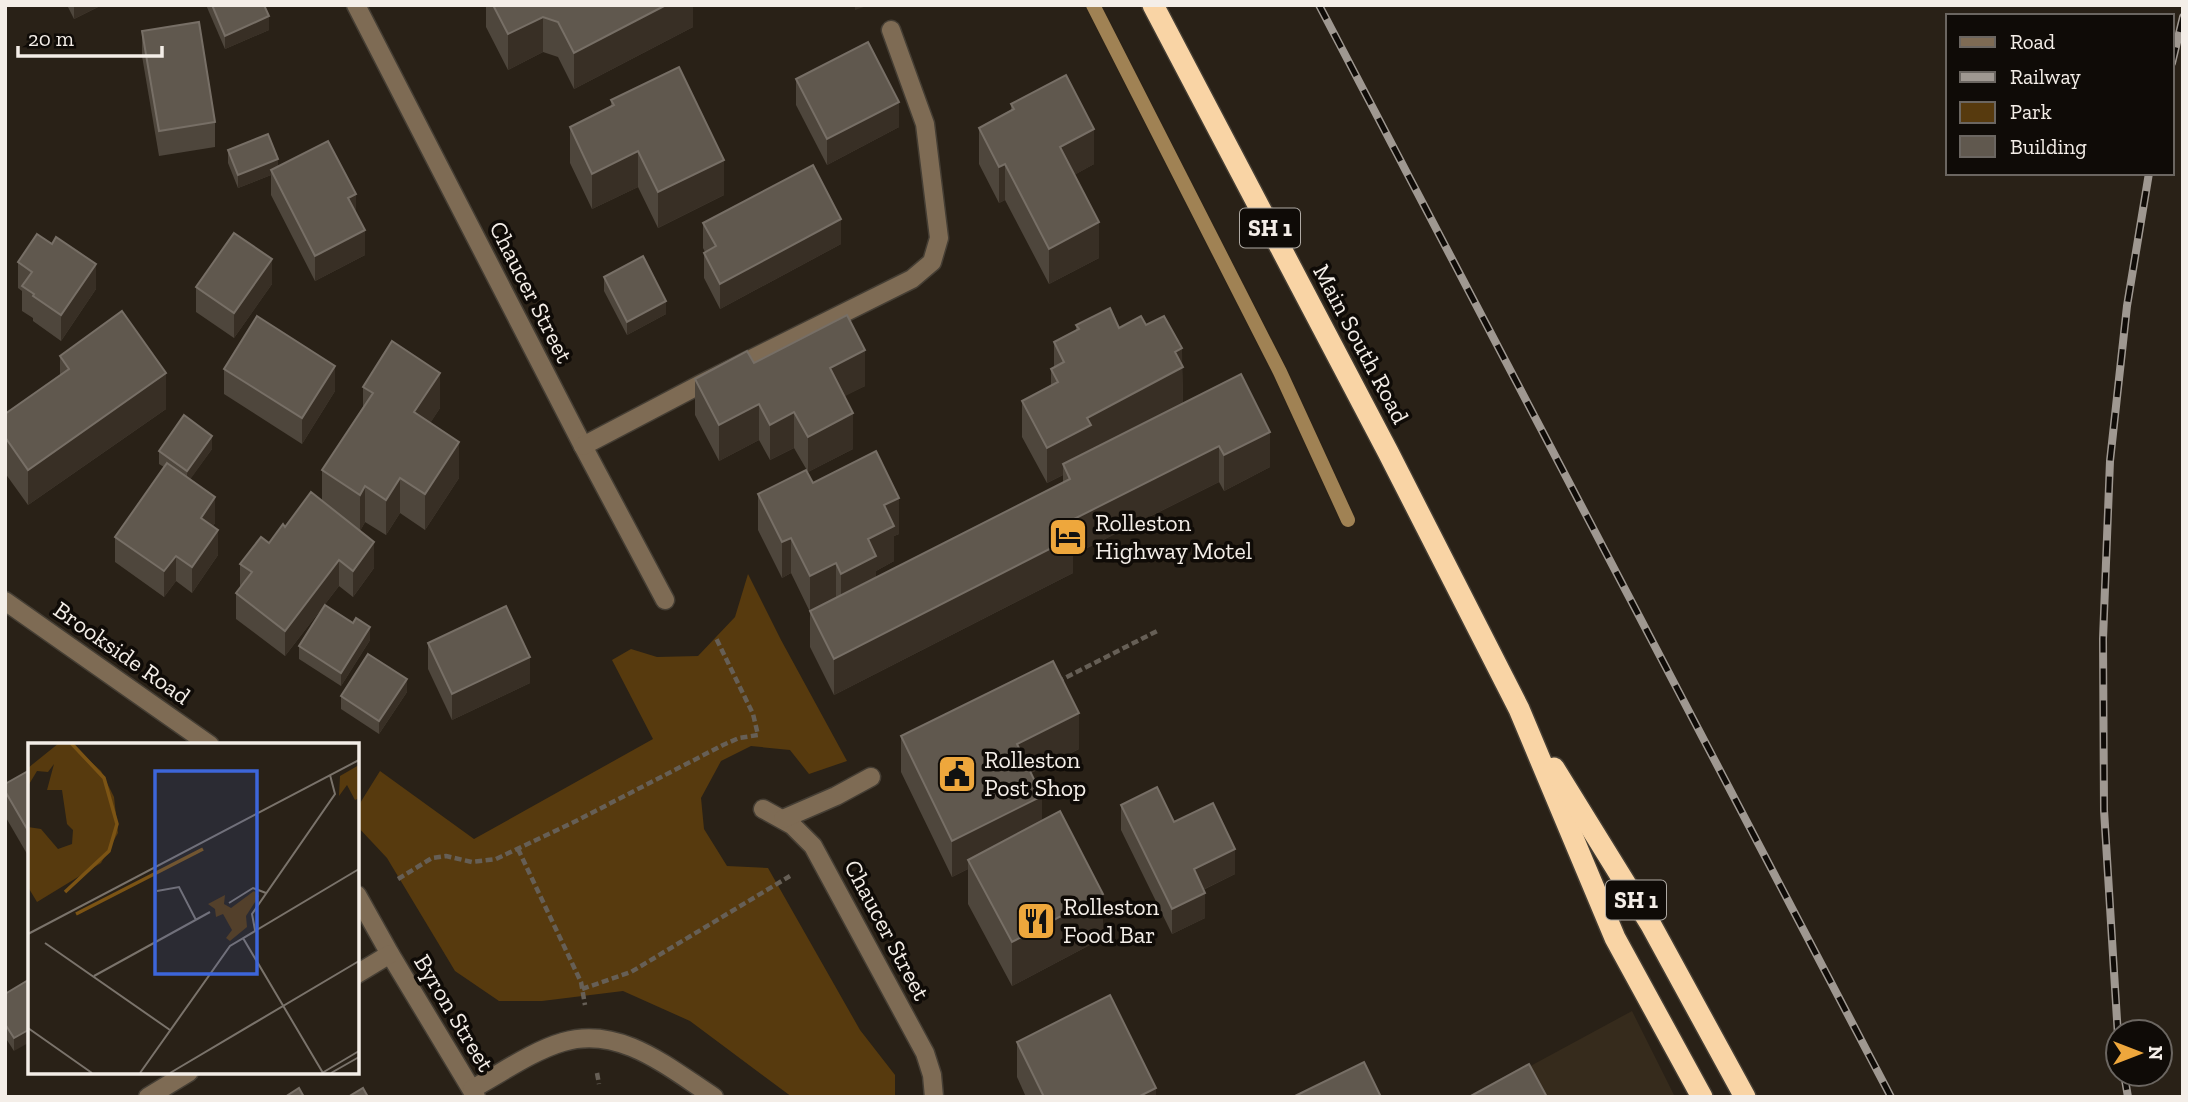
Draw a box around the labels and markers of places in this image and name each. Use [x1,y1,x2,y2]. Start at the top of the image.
place label: Rolleston Highway Motel [1095,508,1252,565]
hotel icon: Rolleston Highway Motel [1047,516,1089,558]
place label: Rolleston Post Shop [984,745,1086,802]
public building icon: Rolleston Post Shop [936,753,978,795]
place label: Rolleston Food Bar [1063,892,1160,949]
restaurant icon: Rolleston Food Bar [1015,900,1057,942]

